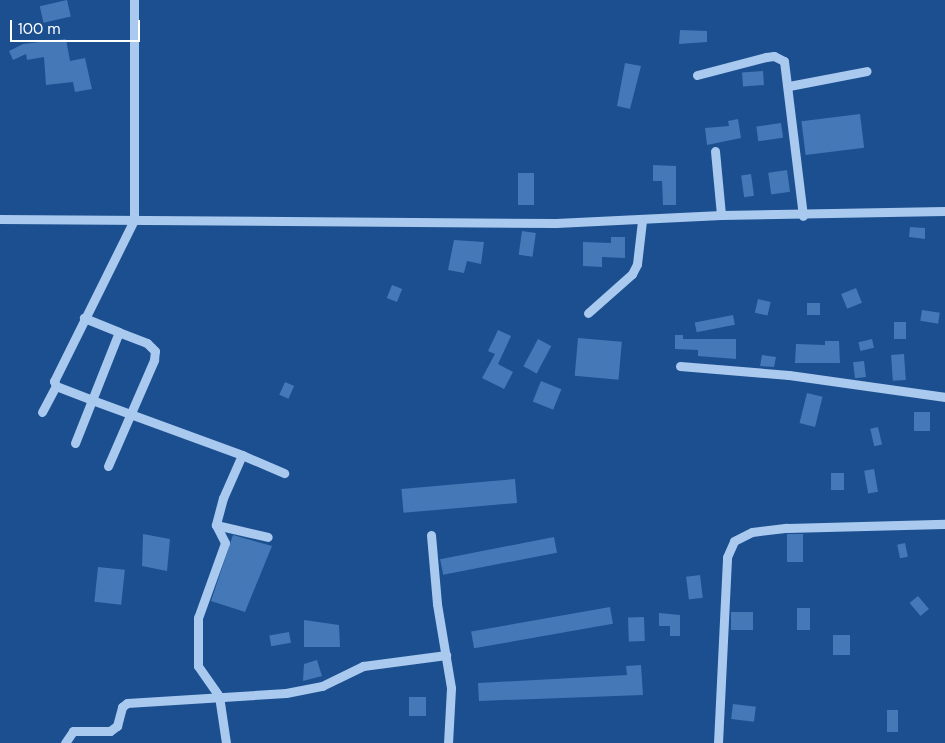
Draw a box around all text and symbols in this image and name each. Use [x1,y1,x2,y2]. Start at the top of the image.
scale bar [12,10,142,42]
text: 100 m [18,19,61,39]

